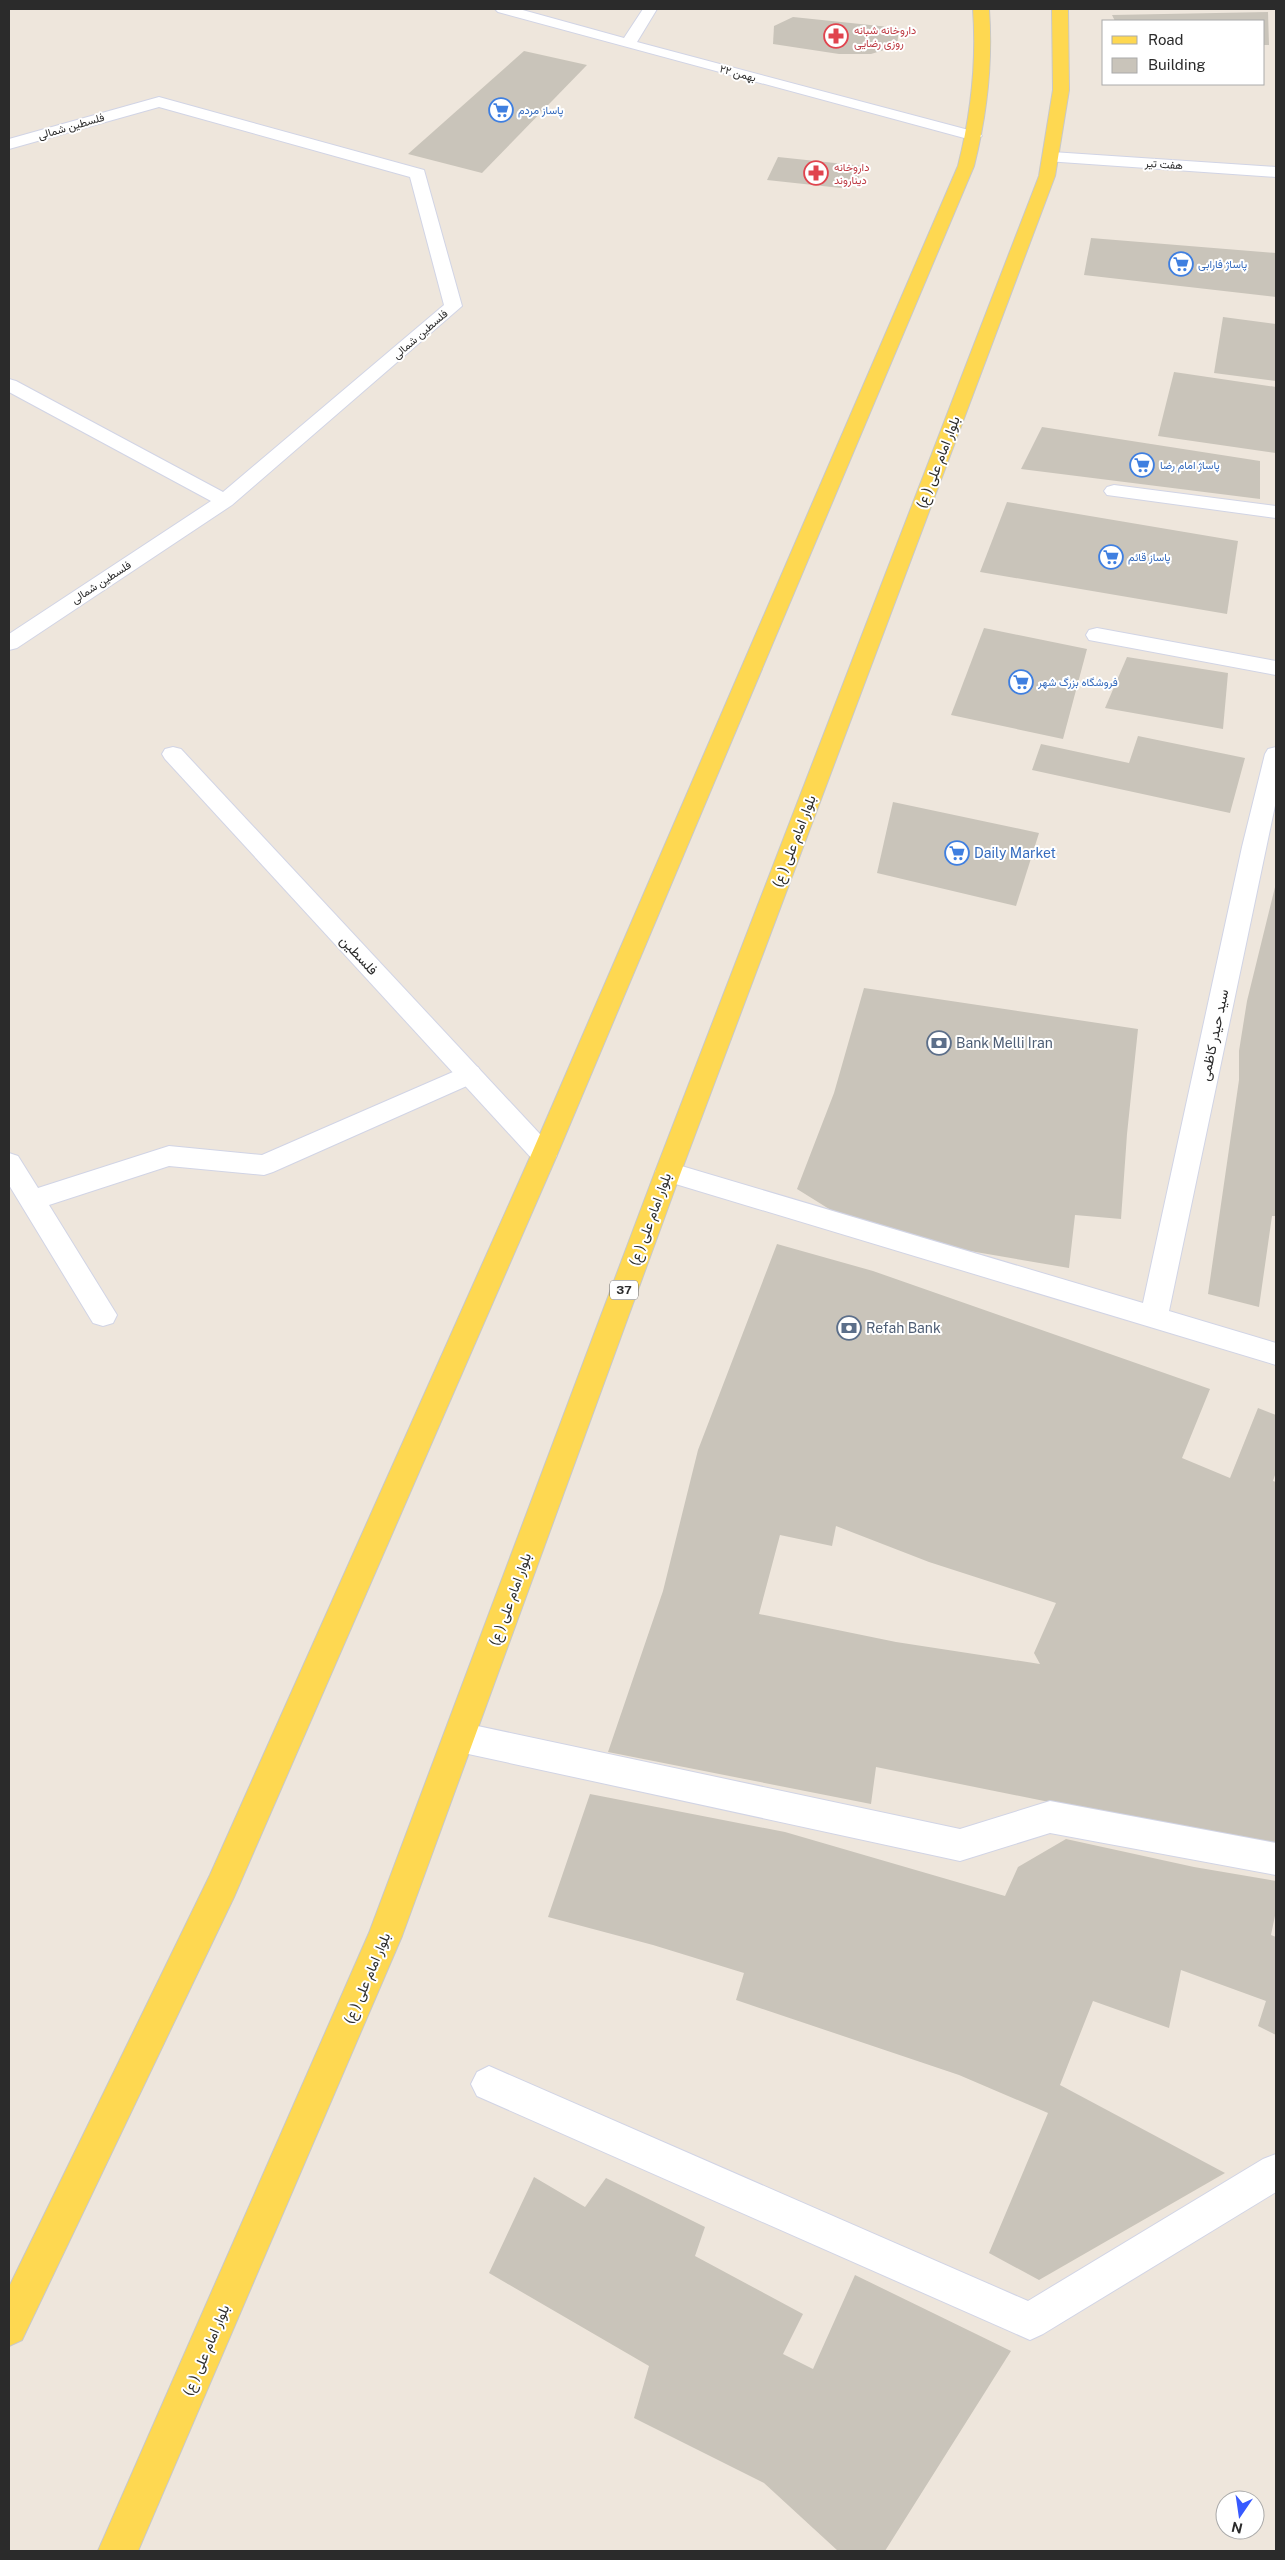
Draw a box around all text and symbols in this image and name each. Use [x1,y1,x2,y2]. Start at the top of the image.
legend [1102,20,1265,85]
pharmacy icon: داروخانه شبانه روزی رضایی [823,23,849,49]
place label: داروخانه شبانه روزی رضایی [854,24,916,50]
text: Road [1148,31,1184,48]
text: Building [1148,56,1206,73]
street label: ۲۲ بهمن [718,62,758,85]
supermarket icon: پاساز مردم [488,97,514,123]
place label: پاساز مردم [518,104,563,118]
street label: فلسطین شمالی [36,111,106,142]
street label: هفت تیر [1144,157,1184,172]
pharmacy icon: داروخانه دیناروند [803,160,829,186]
place label: داروخانه دیناروند [834,161,869,187]
supermarket icon: پاساژ فارابی [1168,251,1194,277]
place label: پاساژ فارابی [1198,258,1247,272]
street label: فلسطین شمالی [390,307,450,362]
street label: بلوار امام علی ( ع) [913,414,966,511]
supermarket icon: پاساژ امام رضا [1129,452,1155,478]
place label: پاساژ امام رضا [1160,459,1220,473]
supermarket icon: پاساز قائم [1098,544,1124,570]
place label: پاساز قائم [1128,551,1171,565]
street label: فلسطین شمالی [69,558,133,606]
supermarket icon: فروشگاه بزرگ شهر [1008,669,1034,695]
place label: فروشگاه بزرگ شهر [1037,676,1118,689]
street label: بلوار امام علی ( ع) [769,793,822,890]
supermarket icon: Daily Market [944,840,970,866]
place label: Daily Market [974,845,1056,861]
street label: فلسطین [336,932,381,979]
street label: سید حیدر کاظمی [1196,988,1233,1083]
bank icon: Bank Melli Iran [926,1030,952,1056]
place label: Bank Melli Iran [956,1035,1053,1051]
street label: بلوار امام علی ( ع) [626,1171,677,1268]
road number: 37 [610,1280,638,1300]
bank icon: Refah Bank [836,1315,862,1341]
place label: Refah Bank [866,1320,941,1336]
street label: بلوار امام علی ( ع) [486,1551,537,1648]
street label: بلوار امام علی ( ع) [341,1930,396,2027]
street label: بلوار امام علی ( ع) [180,2302,235,2399]
north arrow [1215,2490,1265,2540]
text: N [1230,2519,1244,2537]

